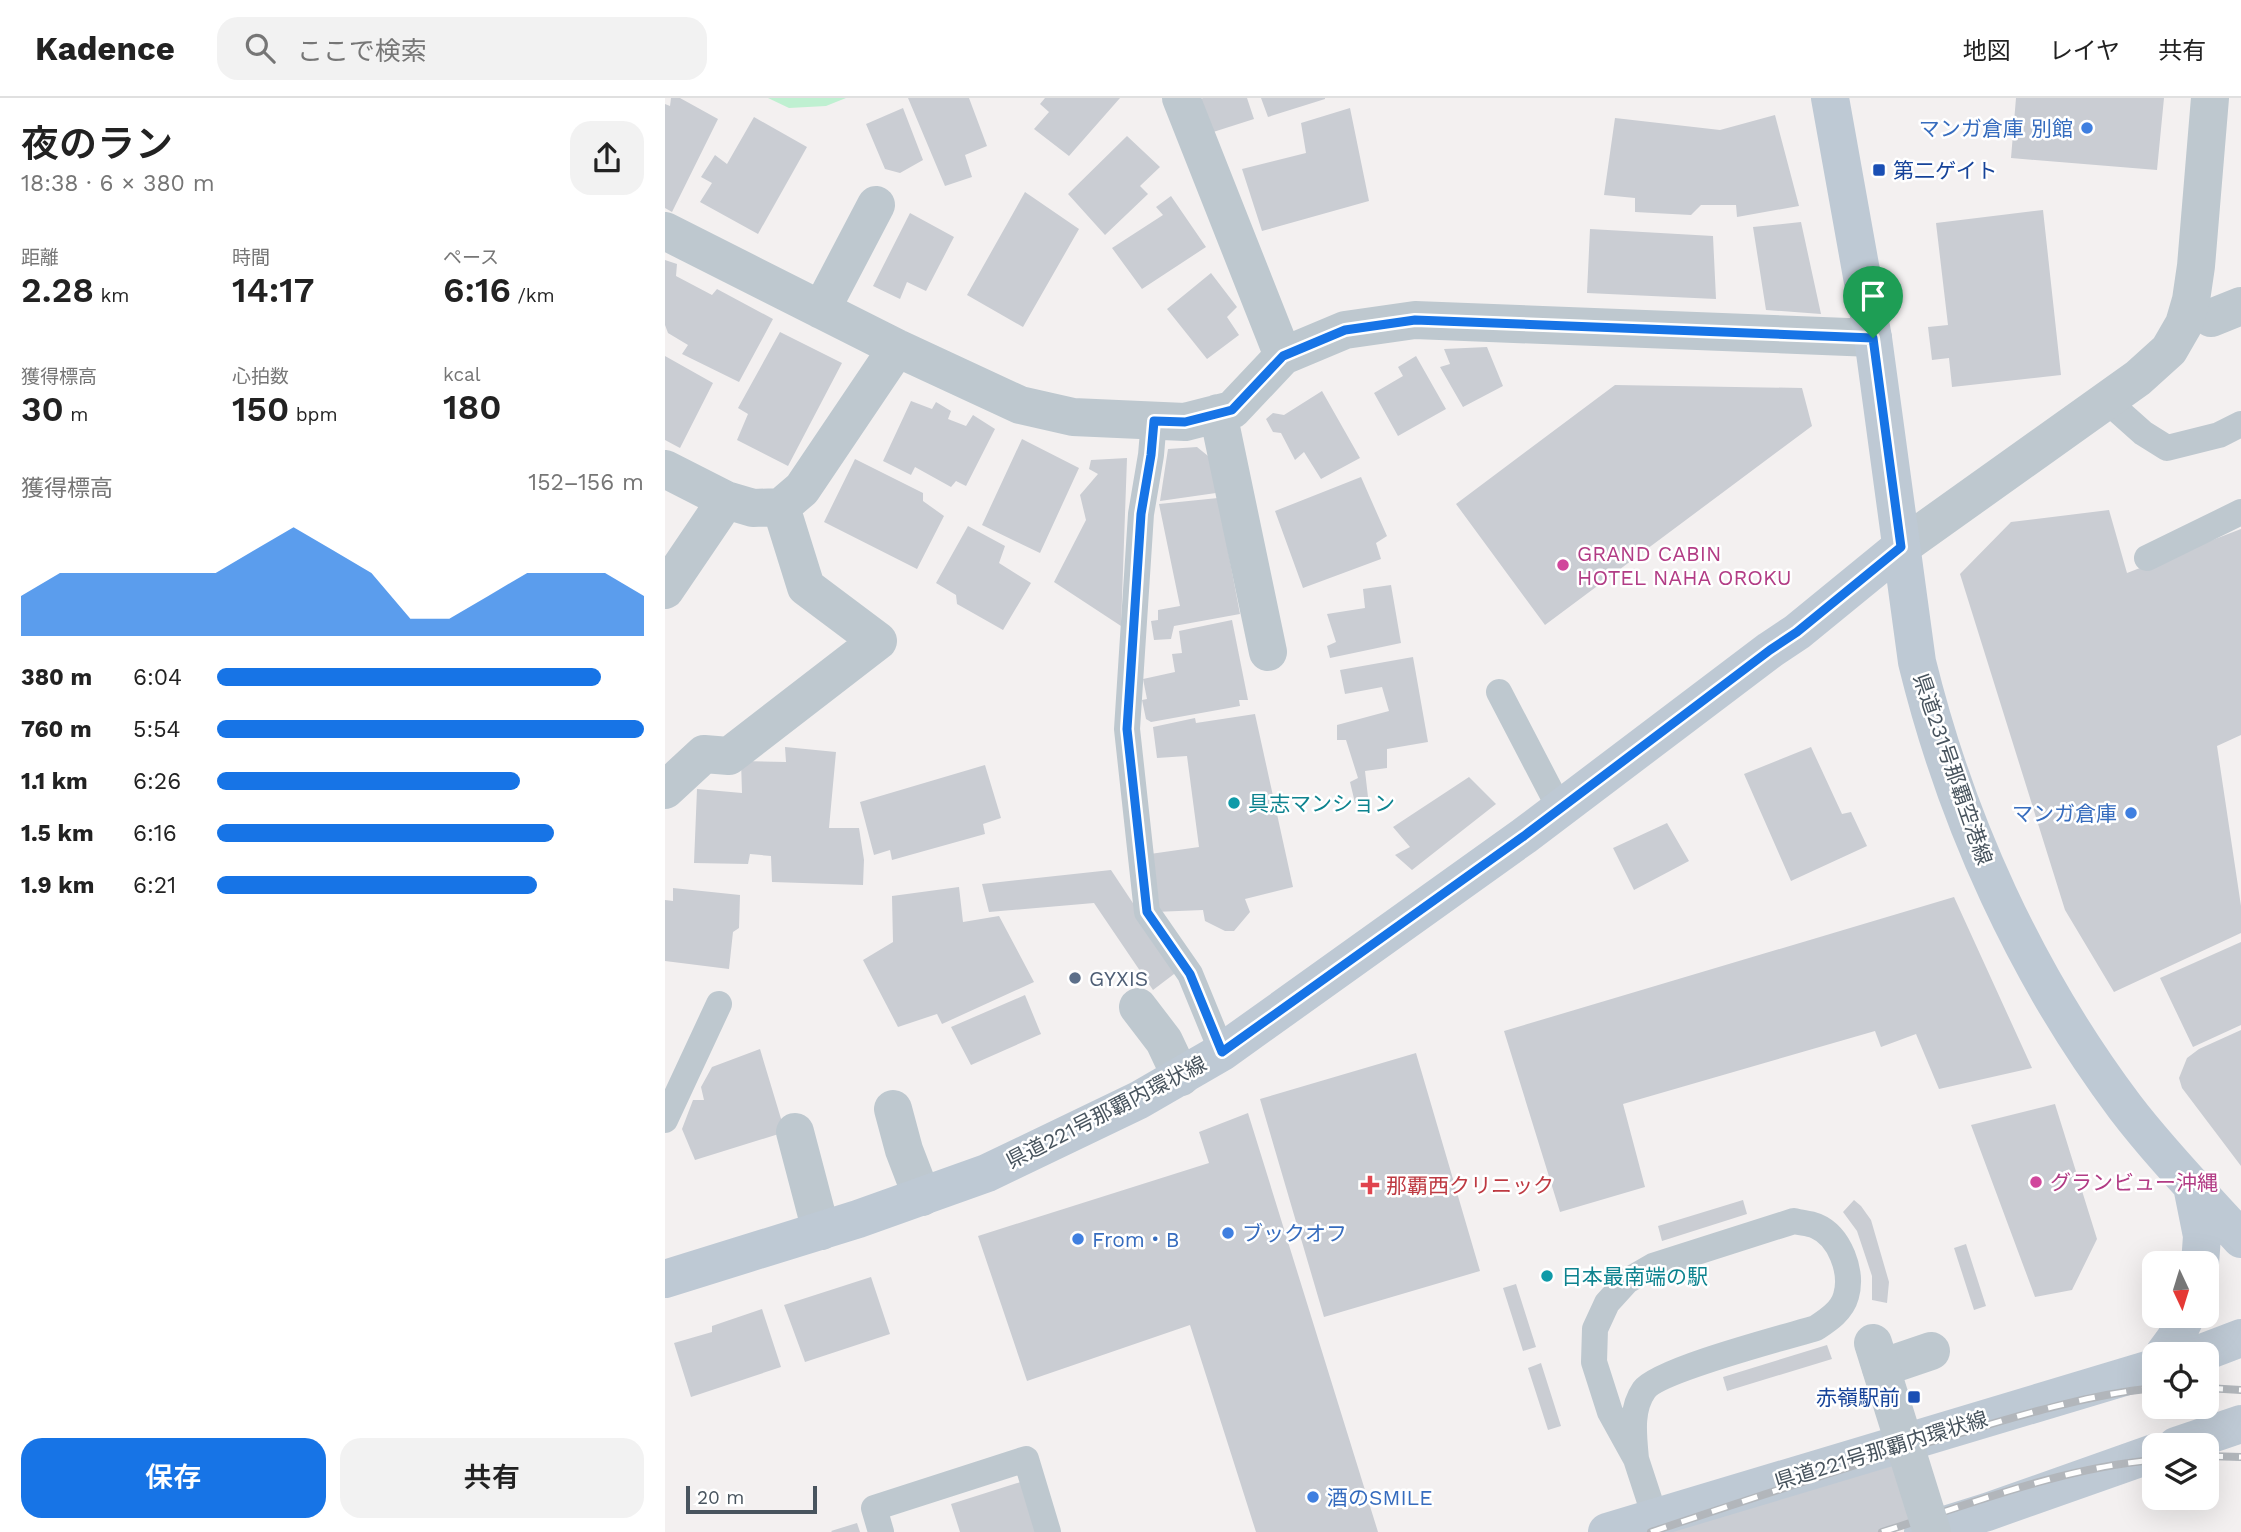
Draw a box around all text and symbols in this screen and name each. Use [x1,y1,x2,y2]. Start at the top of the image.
search box [217,17,707,80]
text: Kadence [35,29,175,68]
icon: search [241,29,279,67]
text: ここで検索 [297,36,427,66]
text: 地図 [1963,37,2011,65]
text: レイヤ [2049,37,2120,65]
text: 共有 [2158,37,2206,65]
place label: マンガ倉庫 別館 [1919,116,2073,141]
marker: マンガ倉庫 別館 [2079,120,2095,136]
button: share [570,121,644,195]
text: 夜のラン [21,122,173,166]
place label: 第二ゲイト [1893,158,1998,183]
marker: 第二ゲイト [1871,162,1887,178]
text: 18:38 · 6 × 380 m [21,170,215,197]
text: 距離 [21,246,59,269]
text: 時間 [232,246,270,269]
text: ペース [443,246,499,269]
pin [1843,266,1903,338]
text: 2.28 [21,269,94,311]
text: 14:17 [232,269,314,311]
text: 6:16 [443,269,511,311]
icon: arrive [1854,277,1892,315]
text: km [94,284,129,307]
text: /km [511,284,555,307]
text: kcal [443,363,481,386]
text: 獲得標高 [21,365,97,388]
text: 心拍数 [232,365,289,388]
text: 180 [443,386,502,428]
text: 30 [21,388,64,430]
text: 150 [232,388,289,430]
text: m [64,403,88,426]
text: bpm [289,403,338,426]
text: 152–156 m [528,469,644,496]
text: 獲得標高 [21,475,113,502]
place label: GRAND CABIN HOTEL NAHA OROKU [1577,541,1792,590]
marker: GRAND CABIN HOTEL NAHA OROKU [1555,557,1571,573]
text: 380 m [21,664,92,691]
text: 6:04 [133,664,182,691]
street label: 県道231号那覇空港線 [1909,670,1997,868]
text: 760 m [21,716,92,743]
text: 5:54 [133,716,181,743]
text: 1.1 km [21,768,88,795]
text: 6:26 [133,768,181,795]
place label: 具志マンション [1248,791,1395,816]
marker: 具志マンション [1226,795,1242,811]
place label: マンガ倉庫 [2012,801,2117,826]
marker: マンガ倉庫 [2123,805,2139,821]
text: 1.5 km [21,820,94,847]
text: 6:16 [133,820,177,847]
text: 1.9 km [21,872,94,899]
text: 6:21 [133,872,176,899]
place label: GYXIS [1089,966,1148,991]
marker: GYXIS [1067,970,1083,986]
street label: 県道221号那覇内環状線 [1002,1051,1210,1173]
place label: グランビュー沖縄 [2050,1170,2218,1195]
place label: 那覇西クリニック [1386,1173,1554,1198]
marker: グランビュー沖縄 [2028,1174,2044,1190]
marker: 那覇西クリニック [1360,1175,1380,1195]
place label: ブックオフ [1242,1221,1347,1246]
marker: ブックオフ [1220,1225,1236,1241]
place label: From・B [1092,1227,1180,1252]
marker: From・B [1070,1231,1086,1247]
north arrow [2142,1251,2219,1328]
map controls [2142,1251,2219,1510]
place label: 日本最南端の駅 [1561,1264,1708,1289]
marker: 日本最南端の駅 [1539,1268,1555,1284]
button: locate [2142,1342,2219,1419]
place label: 赤嶺駅前 [1816,1385,1900,1410]
marker: 赤嶺駅前 [1906,1389,1922,1405]
street label: 県道221号那覇内環状線 [1771,1406,1991,1494]
button: layers [2142,1433,2219,1510]
button: 保存 [21,1438,326,1518]
button: 共有 [340,1438,644,1518]
scale bar [686,1483,817,1515]
place label: 酒のSMILE [1327,1485,1433,1510]
text: 20 m [697,1486,744,1509]
marker: 酒のSMILE [1305,1489,1321,1505]

